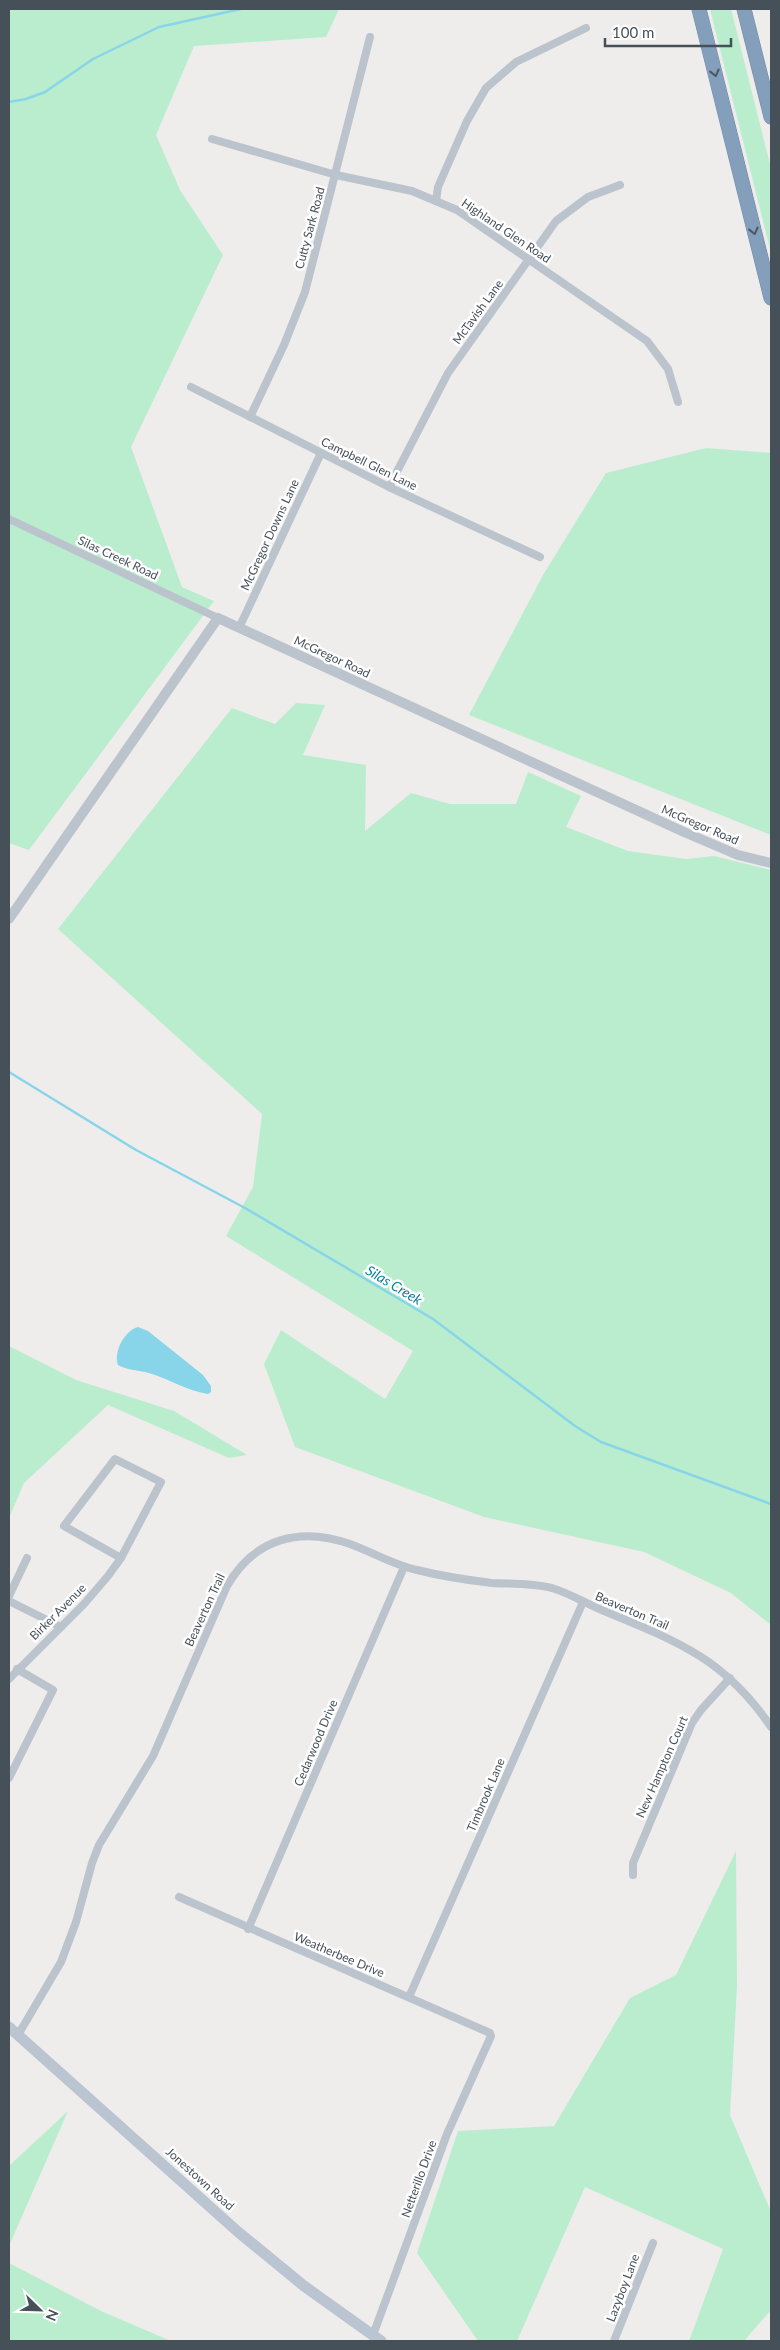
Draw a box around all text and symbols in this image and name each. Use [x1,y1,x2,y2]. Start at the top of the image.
scale bar [605,15,731,47]
text: 100 m [612,23,654,41]
one-way arrow [709,69,720,77]
street label: Cutty Sark Road [291,185,328,271]
street label: Highland Glen Road [459,195,554,266]
one-way arrow [749,226,759,234]
street label: McTavish Lane [449,276,506,347]
street label: Campbell Glen Lane [319,434,420,493]
street label: McGregor Downs Lane [237,477,302,593]
street label: Silas Creek Road [76,532,161,583]
street label: McGregor Road [292,632,373,681]
street label: McGregor Road [659,802,741,848]
water label: Silas Creek [363,1261,426,1308]
street label: Beaverton Trail [181,1571,228,1649]
street label: Birker Avenue [26,1580,89,1643]
street label: Beaverton Trail [593,1588,671,1633]
street label: Cedarwood Drive [291,1697,341,1788]
street label: New Hampton Court [632,1713,691,1820]
street label: Timbrook Lane [463,1756,508,1834]
street label: Weatherbee Drive [292,1929,387,1980]
street label: Netterillo Drive [398,2138,439,2220]
street label: Jonestown Road [163,2144,238,2213]
street label: Lazyboy Lane [603,2252,642,2324]
north arrow [15,2285,65,2335]
text: N [42,2307,62,2324]

